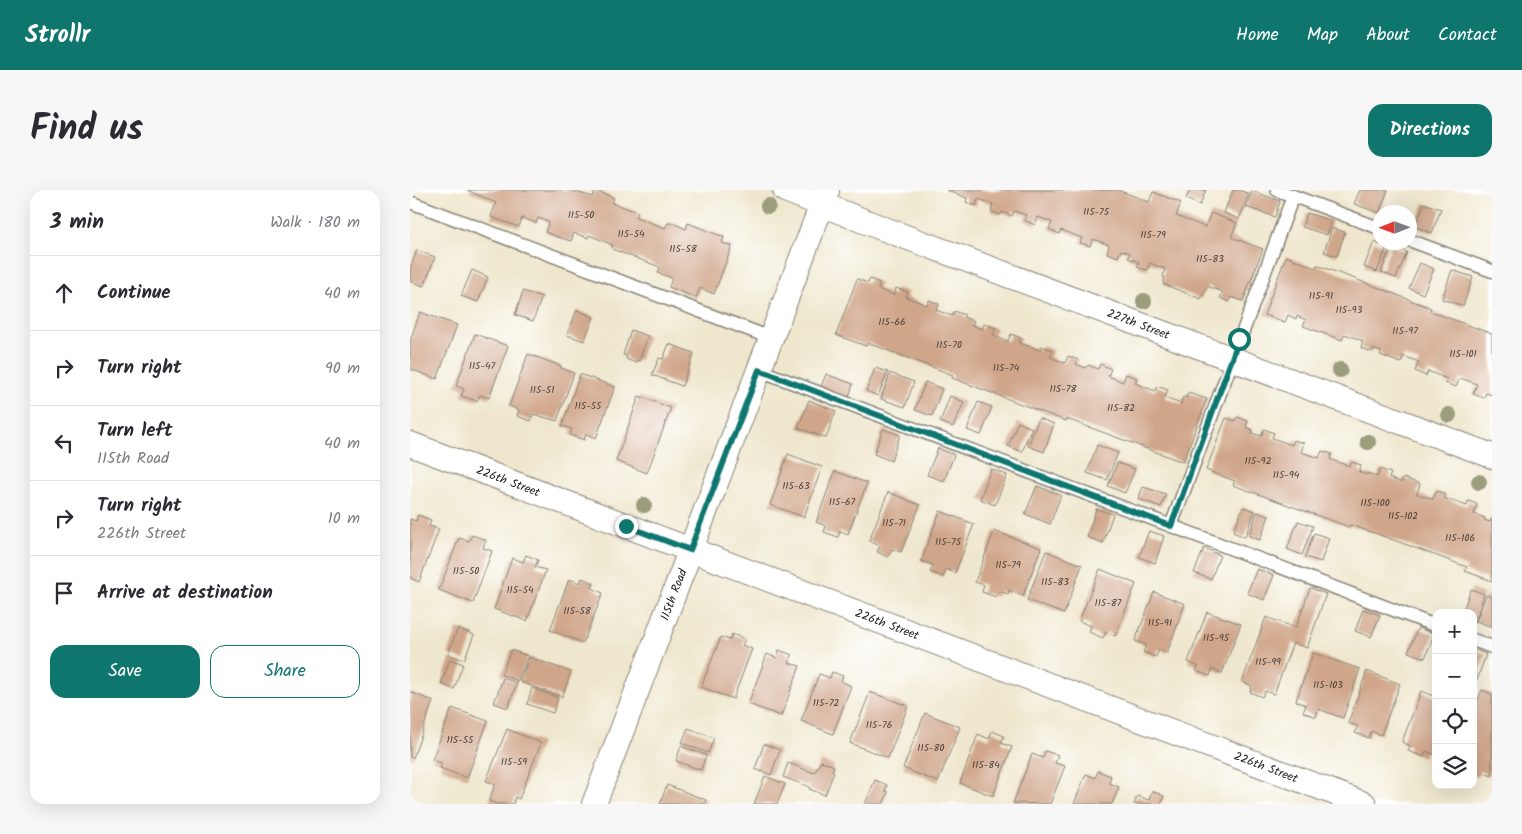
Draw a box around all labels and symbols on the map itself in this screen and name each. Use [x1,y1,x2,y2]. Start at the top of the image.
house number: 115-75 [1083,204,1110,220]
north arrow [1372,205,1417,250]
house number: 115-50 [568,207,594,223]
house number: 115-54 [617,226,645,242]
house number: 115-79 [1140,227,1166,243]
house number: 115-58 [669,241,698,257]
house number: 115-83 [1196,251,1224,267]
house number: 115-91 [1309,288,1333,304]
house number: 115-93 [1336,302,1363,318]
street label: 227th Street [1104,303,1173,344]
house number: 115-66 [878,314,906,330]
house number: 115-97 [1392,323,1418,339]
route start [1228,328,1251,351]
house number: 115-70 [936,337,962,353]
house number: 115-101 [1449,346,1477,362]
house number: 115-47 [469,358,496,374]
house number: 115-74 [993,360,1020,376]
house number: 115-78 [1050,381,1077,397]
house number: 115-51 [530,382,554,398]
house number: 115-55 [575,398,602,414]
house number: 115-82 [1107,400,1135,416]
house number: 115-92 [1245,453,1272,469]
street label: 226th Street [474,460,543,502]
house number: 115-94 [1273,467,1300,483]
house number: 115-63 [782,478,810,494]
house number: 115-67 [829,494,856,510]
house number: 115-100 [1360,495,1390,511]
house number: 115-102 [1388,508,1418,524]
route end [615,515,638,538]
house number: 115-71 [882,515,906,531]
house number: 115-106 [1445,530,1475,546]
house number: 115-75 [935,534,962,550]
house number: 115-79 [995,557,1021,573]
house number: 115-50 [453,563,479,579]
street label: 115th Road [655,565,692,623]
house number: 115-83 [1041,574,1069,590]
house number: 115-54 [506,582,534,598]
house number: 115-87 [1095,595,1122,611]
house number: 115-58 [563,603,592,619]
street label: 226th Street [852,603,922,645]
house number: 115-91 [1148,615,1172,631]
house number: 115-95 [1203,630,1230,646]
house number: 115-99 [1255,654,1281,670]
house number: 115-103 [1313,677,1343,693]
house number: 115-72 [813,695,840,711]
house number: 115-76 [866,717,892,733]
house number: 115-55 [447,732,474,748]
house number: 115-80 [917,740,945,756]
street label: 226th Street [1231,746,1301,788]
house number: 115-59 [501,754,527,770]
house number: 115-84 [972,757,1000,773]

